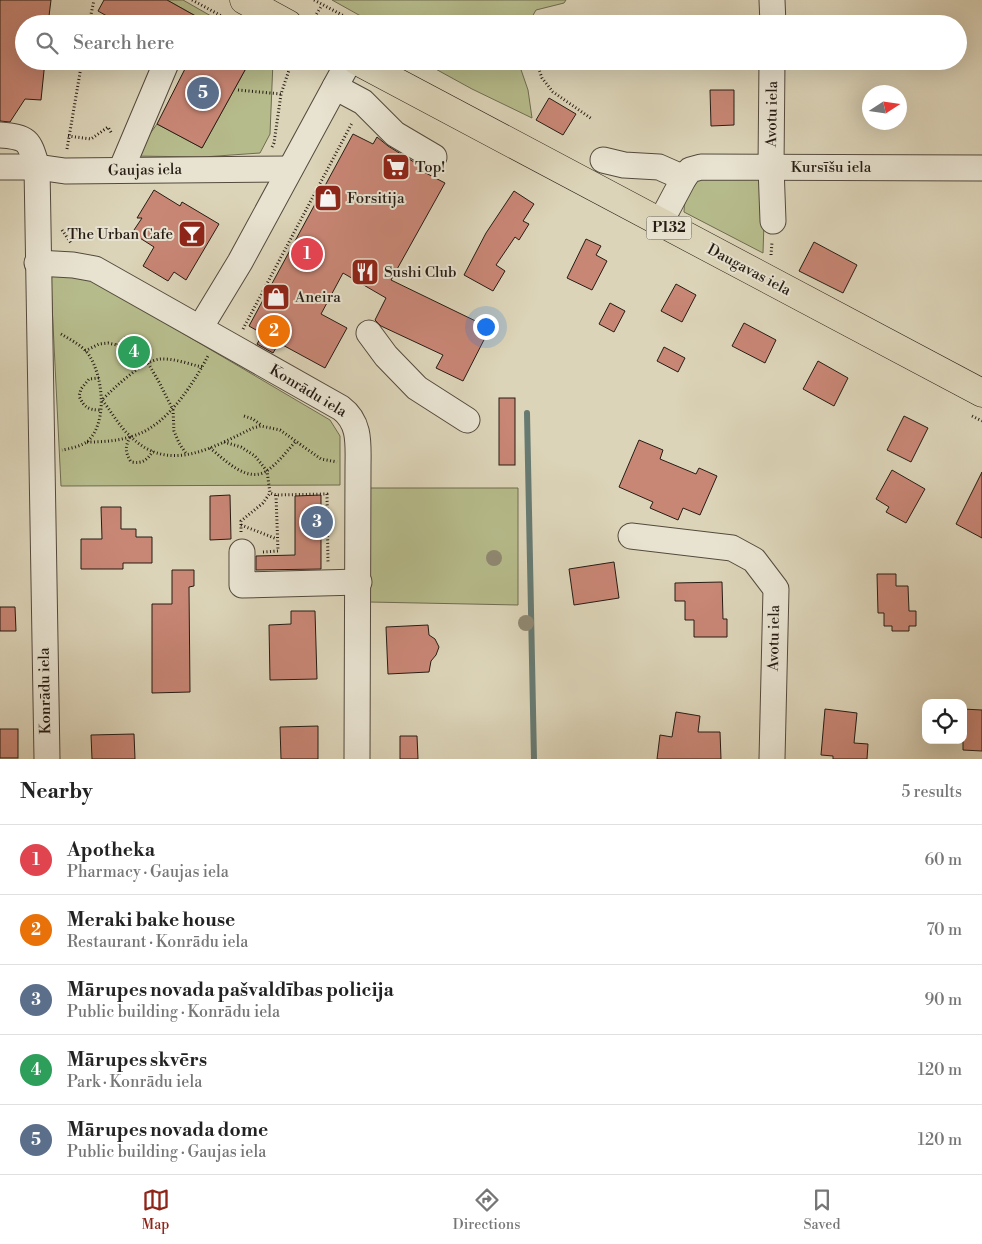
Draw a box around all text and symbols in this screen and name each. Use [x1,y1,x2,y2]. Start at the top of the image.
search box [15,15,967,70]
icon: search [33,29,61,57]
text: Search here [73,31,174,55]
pin: 5 [187,74,219,112]
street label: Avotu iela [762,80,782,148]
north arrow [862,85,907,130]
supermarket icon: Top! [381,152,411,182]
place label: Top! [415,158,445,177]
street label: Kursīšu iela [791,158,872,177]
street label: Gaujas iela [108,160,183,180]
shop icon: Forsitija [313,183,343,213]
place label: Forsitija [347,189,405,208]
road number: P132 [646,217,692,240]
bar icon: The Urban Cafe [177,219,207,249]
place label: The Urban Cafe [67,225,173,244]
pin: 1 [291,235,323,273]
street label: Daugavas iela [704,240,795,300]
restaurant icon: Sushi Club [350,257,380,287]
place label: Sushi Club [384,263,457,282]
shop icon: Aneira [261,282,291,312]
place label: Aneira [294,288,341,307]
pin: 2 [258,312,290,350]
your location [473,314,499,340]
pin: 4 [118,333,150,371]
street label: Konrādu iela [266,360,350,422]
pin: 3 [301,503,333,541]
street label: Avotu iela [764,604,784,672]
street label: Konrādu iela [35,647,55,735]
map controls [922,699,967,744]
button: locate [922,699,967,744]
text: Nearby [20,779,93,805]
text: 5 results [901,782,962,802]
text: Apotheka [67,838,155,862]
text: 1 [32,850,40,870]
text: 60 m [924,850,962,870]
text: Pharmacy · Gaujas iela [67,862,229,882]
text: Meraki bake house [67,908,235,932]
text: 2 [31,920,41,940]
text: 70 m [926,920,962,940]
text: Restaurant · Konrādu iela [67,932,248,952]
text: Mārupes novada pašvaldības policija [67,978,394,1002]
text: 3 [31,990,41,1010]
text: 90 m [924,990,962,1010]
text: Public building · Konrādu iela [67,1002,280,1022]
text: Mārupes skvērs [67,1048,207,1072]
text: 4 [31,1060,41,1080]
text: 120 m [918,1060,962,1080]
text: Park · Konrādu iela [67,1072,202,1092]
text: Mārupes novada dome [67,1118,268,1142]
text: 5 [31,1130,41,1150]
text: 120 m [918,1130,962,1150]
text: Public building · Gaujas iela [67,1142,266,1162]
tab: Map [142,1186,170,1234]
tab: Directions [453,1186,520,1234]
tab: Saved [804,1186,840,1234]

